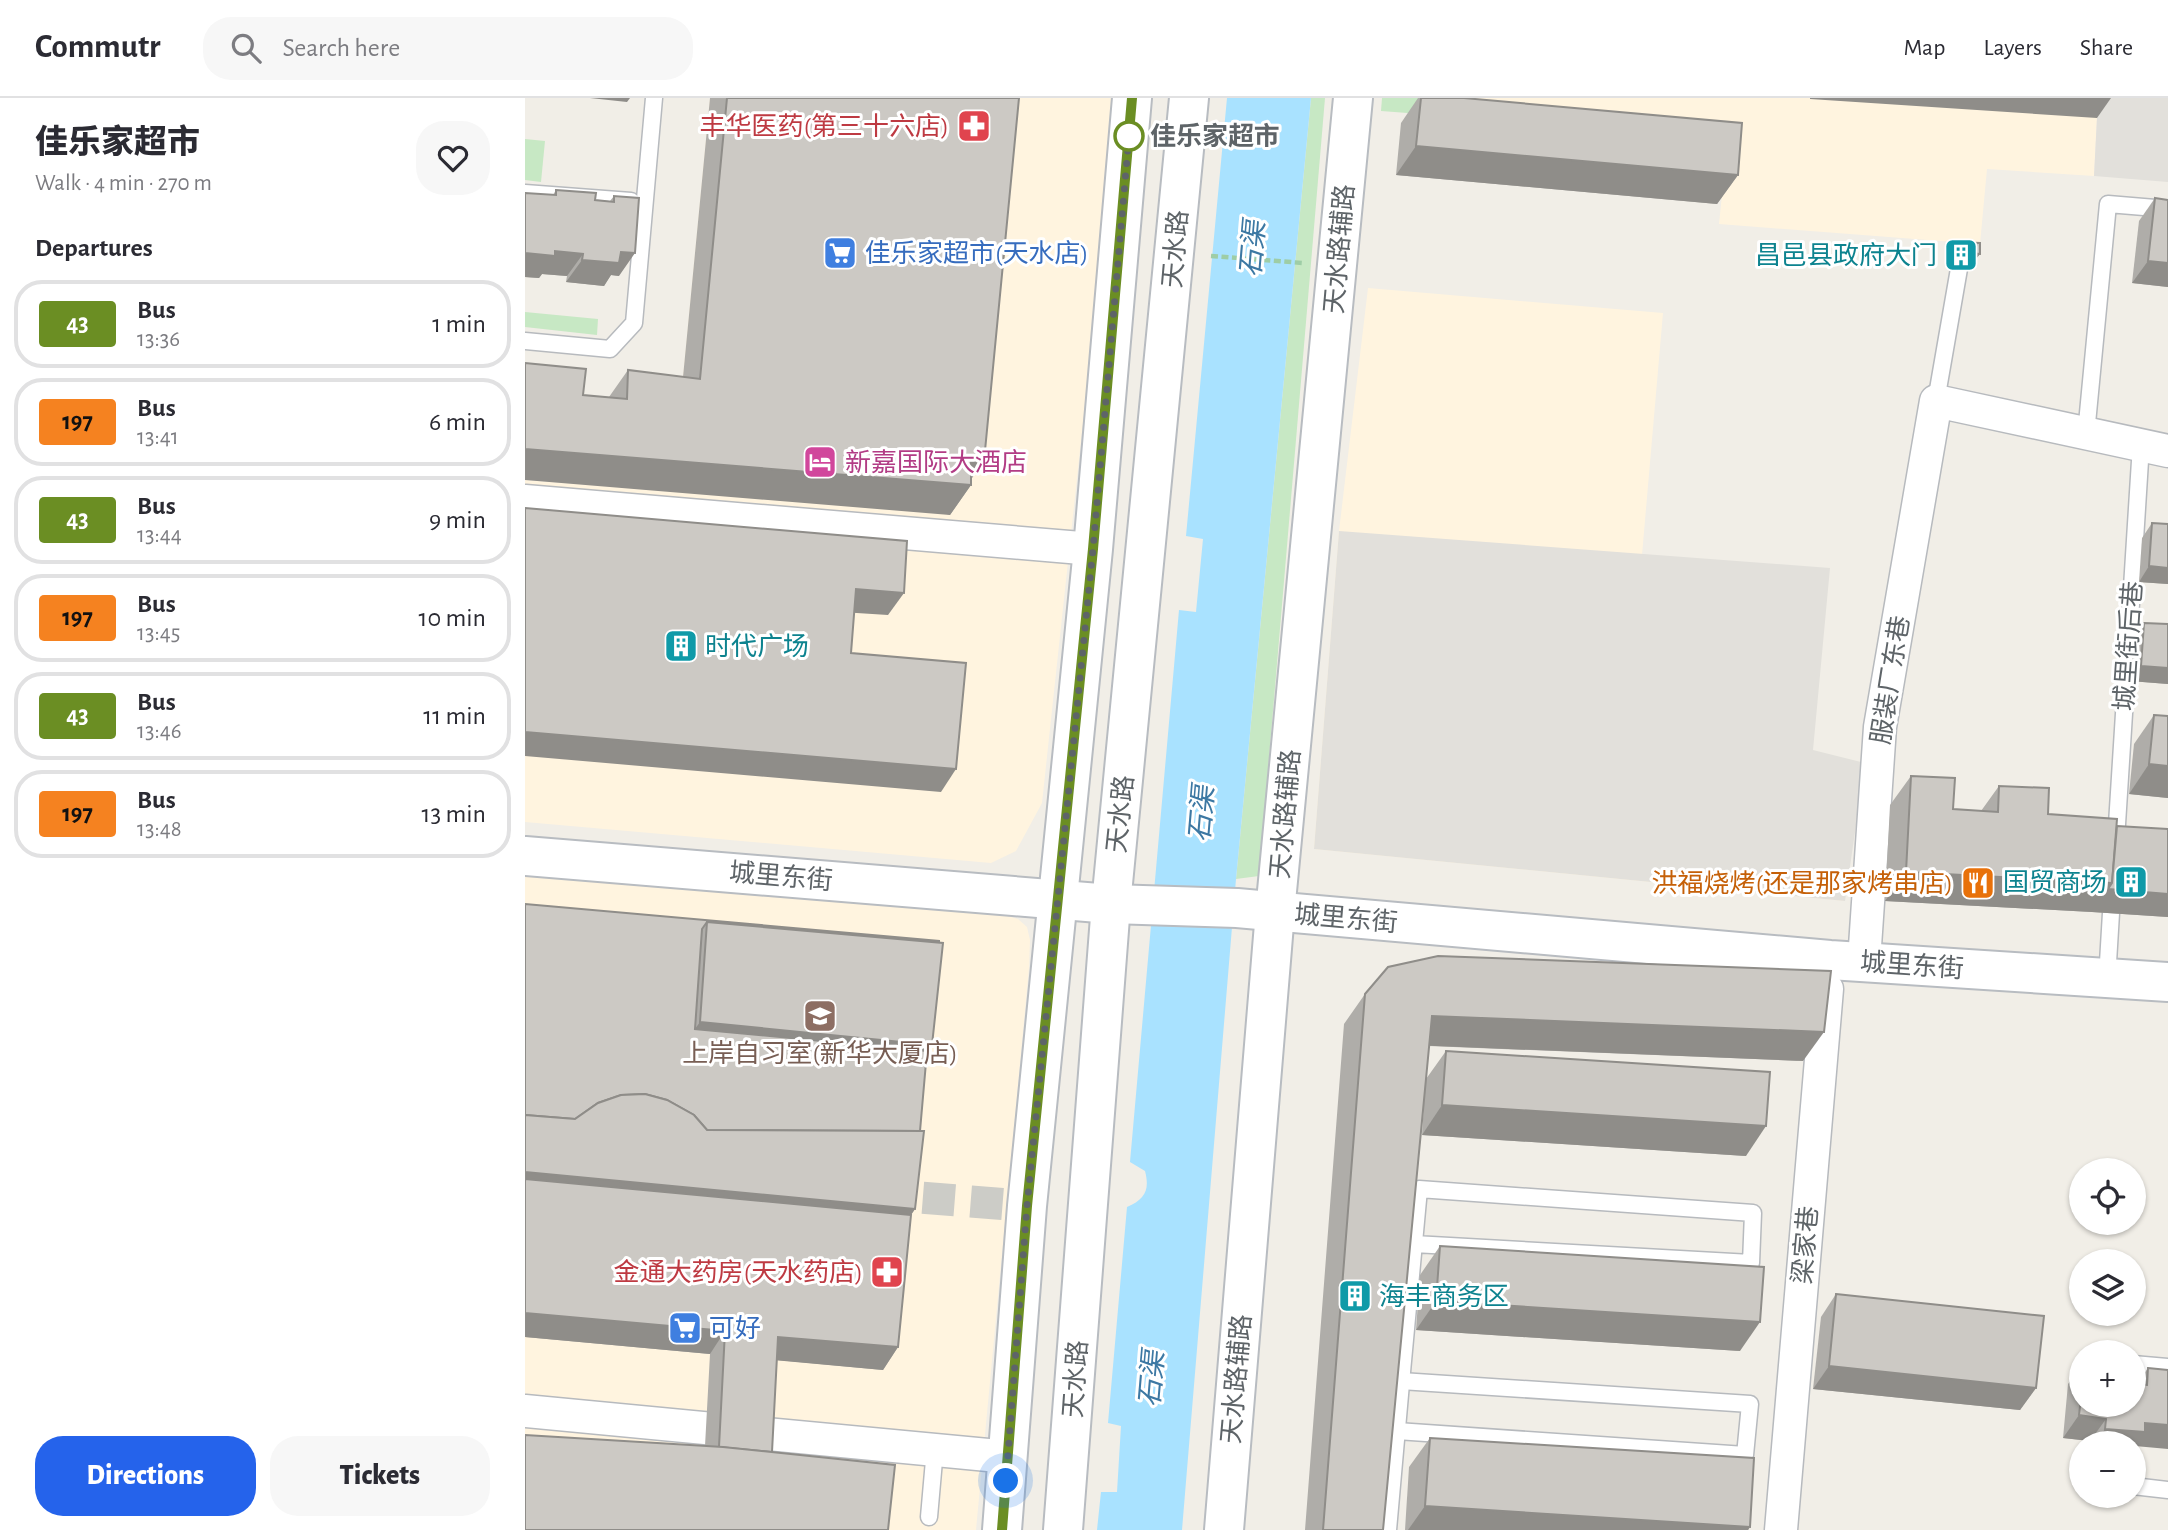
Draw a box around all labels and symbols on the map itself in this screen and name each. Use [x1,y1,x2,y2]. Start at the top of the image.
pharmacy icon: 丰华医药(第三十六店) [955,107,993,145]
place label: 丰华医药(第三十六店) [700,113,949,140]
marker: 佳乐家超市 [1114,121,1144,151]
place label: 佳乐家超市 [1150,122,1280,150]
street label: 天水路辅路 [1320,183,1359,315]
street label: 天水路 [1159,209,1192,289]
water label: 石渠 [1236,216,1271,278]
supermarket icon: 佳乐家超市(天水店) [821,234,859,272]
building icon: 昌邑县政府大门 [1942,236,1980,274]
place label: 佳乐家超市(天水店) [865,239,1088,267]
place label: 昌邑县政府大门 [1755,241,1937,269]
hotel icon: 新嘉国际大酒店 [801,443,839,481]
place label: 新嘉国际大酒店 [845,449,1027,476]
street label: 城里街后巷 [2110,580,2147,712]
street label: 服装厂东巷 [1867,614,1914,746]
building icon: 时代广场 [662,627,700,665]
place label: 时代广场 [705,633,809,660]
street label: 天水路辅路 [1266,748,1305,880]
street label: 天水路 [1103,774,1138,854]
water label: 石渠 [1185,781,1220,843]
street label: 城里东街 [728,859,834,894]
building icon: 国贸商场 [2112,863,2150,901]
restaurant icon: 洪福烧烤(还是那家烤串店) [1959,864,1997,902]
place label: 洪福烧烤(还是那家烤串店) [1652,869,1953,897]
place label: 国贸商场 [2003,869,2107,896]
street label: 城里东街 [1293,901,1399,936]
street label: 城里东街 [1859,948,1965,983]
school or university icon: 上岸自习室(新华大厦店) [801,997,839,1035]
place label: 上岸自习室(新华大厦店) [682,1039,958,1067]
street label: 梁家巷 [1788,1205,1822,1285]
pharmacy icon: 金通大药房(天水药店) [868,1253,906,1291]
place label: 金通大药房(天水药店) [614,1259,863,1286]
building icon: 海丰商务区 [1336,1277,1374,1315]
place label: 海丰商务区 [1379,1283,1509,1310]
supermarket icon: 可好 [666,1309,704,1347]
street label: 天水路辅路 [1217,1313,1256,1445]
place label: 可好 [709,1314,761,1342]
street label: 天水路 [1059,1339,1092,1419]
water label: 石渠 [1135,1346,1170,1408]
your location [988,1463,1023,1498]

